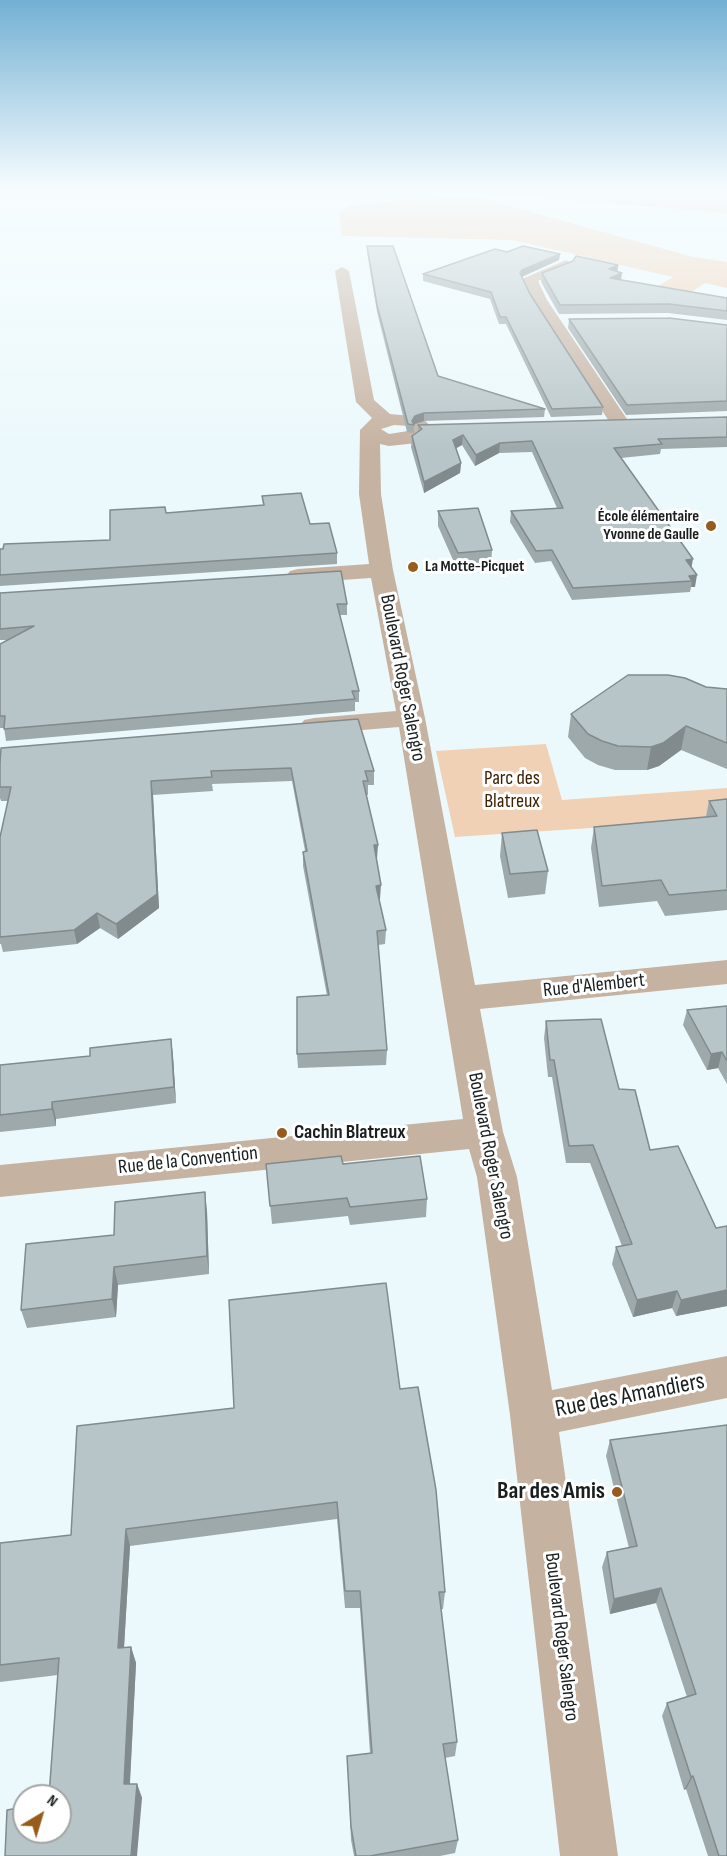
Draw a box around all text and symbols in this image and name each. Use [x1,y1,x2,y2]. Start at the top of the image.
place label: École élémentaire Yvonne de Gaulle [598,507,699,545]
marker: École élémentaire Yvonne de Gaulle [704,519,718,533]
place label: La Motte-Picquet [425,557,524,577]
marker: La Motte-Picquet [406,560,420,574]
street label: Boulevard Roger Salengro [374,592,430,764]
park label: Parc des Blatreux [484,767,540,814]
street label: Rue d'Alembert [542,969,646,1003]
street label: Boulevard Roger Salengro [462,1070,518,1242]
place label: Cachin Blatreux [294,1121,406,1145]
marker: Cachin Blatreux [275,1126,289,1140]
street label: Rue de la Convention [117,1142,259,1180]
street label: Rue des Amandiers [553,1367,707,1425]
place label: Bar des Amis [497,1478,605,1506]
marker: Bar des Amis [610,1485,624,1499]
street label: Boulevard Roger Salengro [539,1551,583,1723]
north arrow [12,1784,72,1844]
text: N [43,1791,61,1811]

